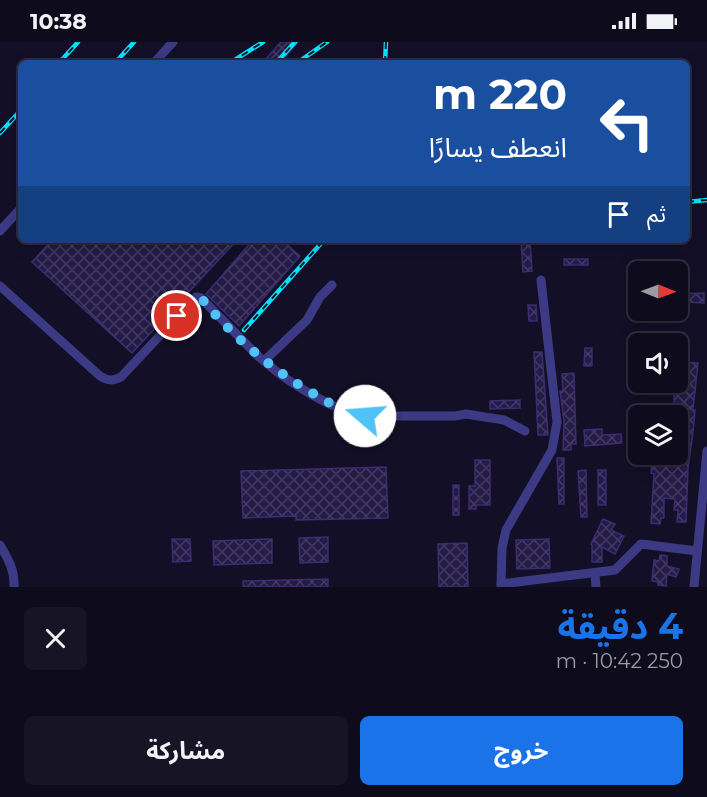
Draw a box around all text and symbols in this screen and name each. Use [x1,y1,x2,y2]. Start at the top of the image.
text: 10:38 [30,8,87,35]
text: 220 m [433,68,567,120]
icon: left [588,84,666,162]
text: انعطف يسارًا [429,131,567,164]
icon: arrive [602,198,635,231]
text: ثم [647,201,666,228]
north arrow [628,261,688,321]
map controls [628,261,688,465]
pin [151,290,202,341]
icon: arrive [160,299,193,332]
button: sound [628,333,688,393]
position arrow [333,384,397,448]
button: layers [628,405,688,465]
text: 4 دقيقة [557,604,683,648]
button: close [24,607,87,670]
text: 250 m · 10:42 [556,649,683,673]
button: مشاركة [24,716,348,785]
button: خروج [360,716,683,785]

